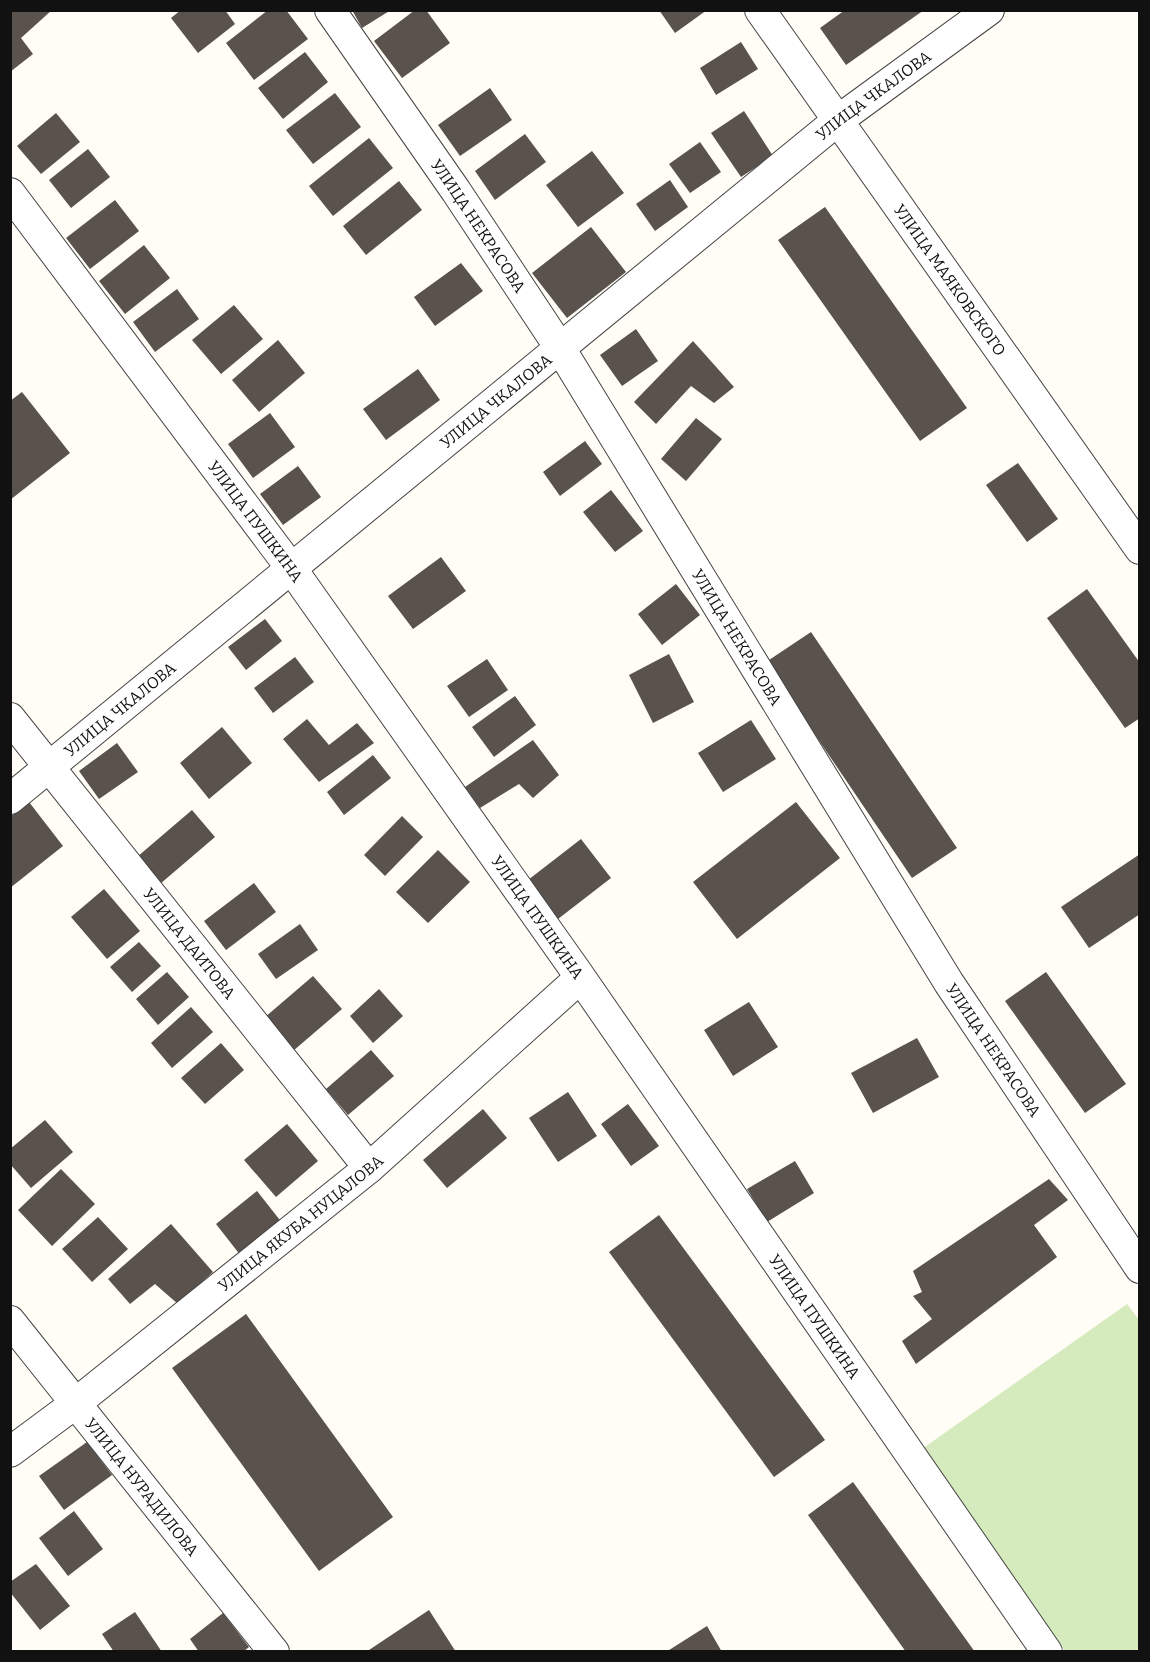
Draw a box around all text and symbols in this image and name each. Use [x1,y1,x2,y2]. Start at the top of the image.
street label: УЛИЦА ЧКАЛОВА [812,46,935,144]
street label: УЛИЦА НЕКРАСОВА [427,155,530,297]
street label: УЛИЦА МАЯКОВСКОГО [890,200,1010,359]
street label: УЛИЦА ЧКАЛОВА [436,349,556,452]
street label: УЛИЦА ПУШКИНА [204,457,308,586]
street label: УЛИЦА НЕКРАСОВА [688,566,786,709]
street label: УЛИЦА ЧКАЛОВА [60,657,180,760]
street label: УЛИЦА ПУШКИНА [488,852,588,983]
street label: УЛИЦА ДАИТОВА [140,884,240,1003]
street label: УЛИЦА НЕКРАСОВА [942,980,1046,1121]
street label: УЛИЦА ЯКУБА НУЦАЛОВА [214,1150,387,1295]
street label: УЛИЦА ПУШКИНА [765,1251,865,1383]
street label: УЛИЦА НУРАДИЛОВА [81,1414,203,1560]

